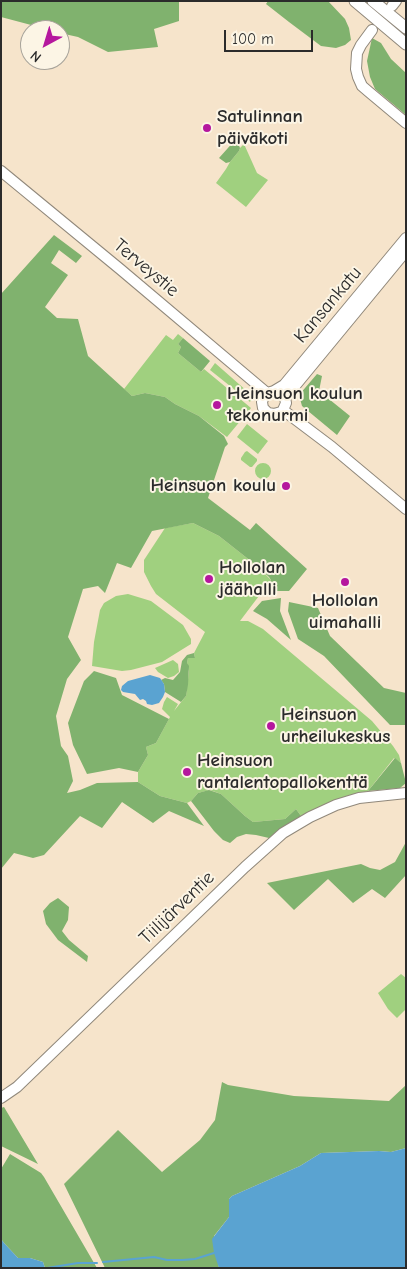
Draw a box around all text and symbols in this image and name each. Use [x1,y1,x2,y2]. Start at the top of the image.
north arrow [20,20,70,70]
scale bar [227,20,316,52]
text: 100 m [232,30,274,48]
text: N [27,47,45,66]
place label: Satulinnan päiväkoti [217,106,303,150]
marker: Satulinnan päiväkoti [201,122,213,134]
street label: Terveystie [109,234,183,302]
street label: Kansankatu [289,262,367,348]
place label: Heinsuon koulun tekonurmi [227,383,363,427]
marker: Heinsuon koulun tekonurmi [211,399,223,411]
place label: Heinsuon koulu [150,475,276,497]
marker: Heinsuon koulu [280,480,292,492]
place label: Hollolan jäähalli [219,557,286,601]
marker: Hollolan jäähalli [203,573,215,585]
marker: Hollolan uimahalli [339,576,351,588]
place label: Hollolan uimahalli [309,590,381,634]
place label: Heinsuon urheilukeskus [281,704,390,748]
marker: Heinsuon urheilukeskus [265,720,277,732]
place label: Heinsuon rantalentopallokenttä [197,750,368,794]
marker: Heinsuon rantalentopallokenttä [181,766,193,778]
street label: Tiilijärventie [135,867,219,949]

